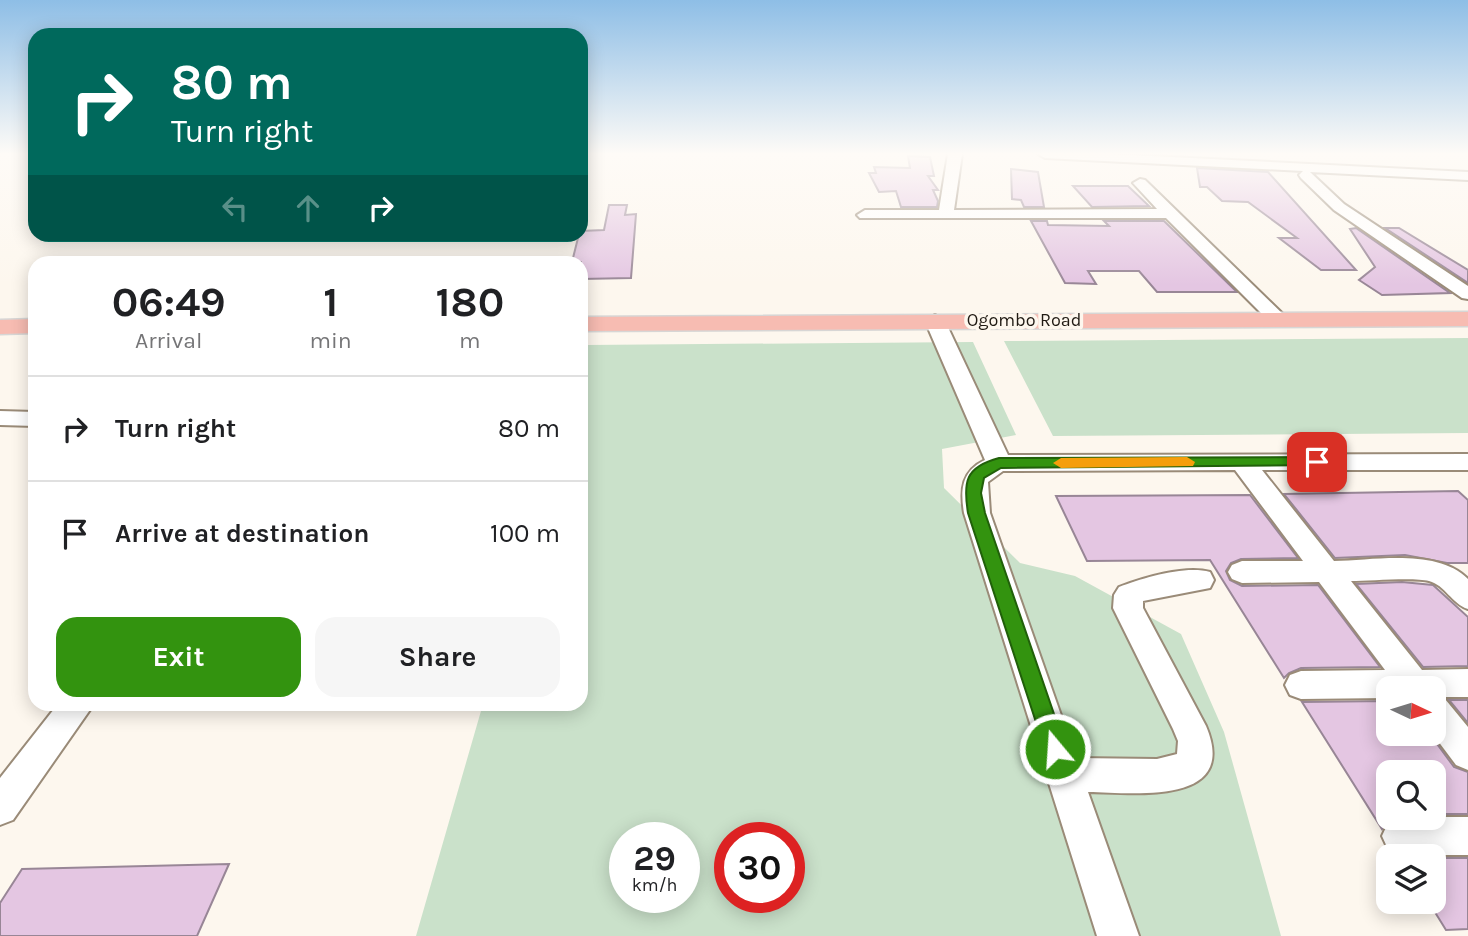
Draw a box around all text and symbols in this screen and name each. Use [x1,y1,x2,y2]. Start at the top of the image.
text: 80 m [171,54,293,111]
icon: right [56,56,147,147]
text: Turn right [171,113,313,150]
icon: left [216,189,254,227]
icon: ahead [289,189,327,227]
icon: right [362,189,400,227]
text: 06:49 [112,277,226,327]
text: 1 [323,277,338,327]
text: 180 [436,277,504,327]
street label: Ogombo Road [967,309,1081,331]
text: Arrival [135,327,202,354]
text: min [310,327,352,354]
text: m [459,327,481,354]
icon: right [56,410,94,448]
text: Turn right [115,413,236,444]
text: 80 m [498,413,560,444]
pin [1287,432,1347,492]
icon: arrive [1298,443,1336,481]
icon: arrive [56,515,94,553]
text: Arrive at destination [115,518,369,549]
text: 100 m [490,518,560,549]
button: Exit [56,617,301,697]
button: Share [315,617,560,697]
north arrow [1376,676,1446,746]
map controls [1376,676,1446,914]
position arrow [1018,712,1092,786]
button: search [1376,760,1446,830]
speed limit sign: 30 [714,822,805,913]
text: 29 [633,838,676,879]
button: layers [1376,844,1446,914]
text: km/h [632,874,677,896]

